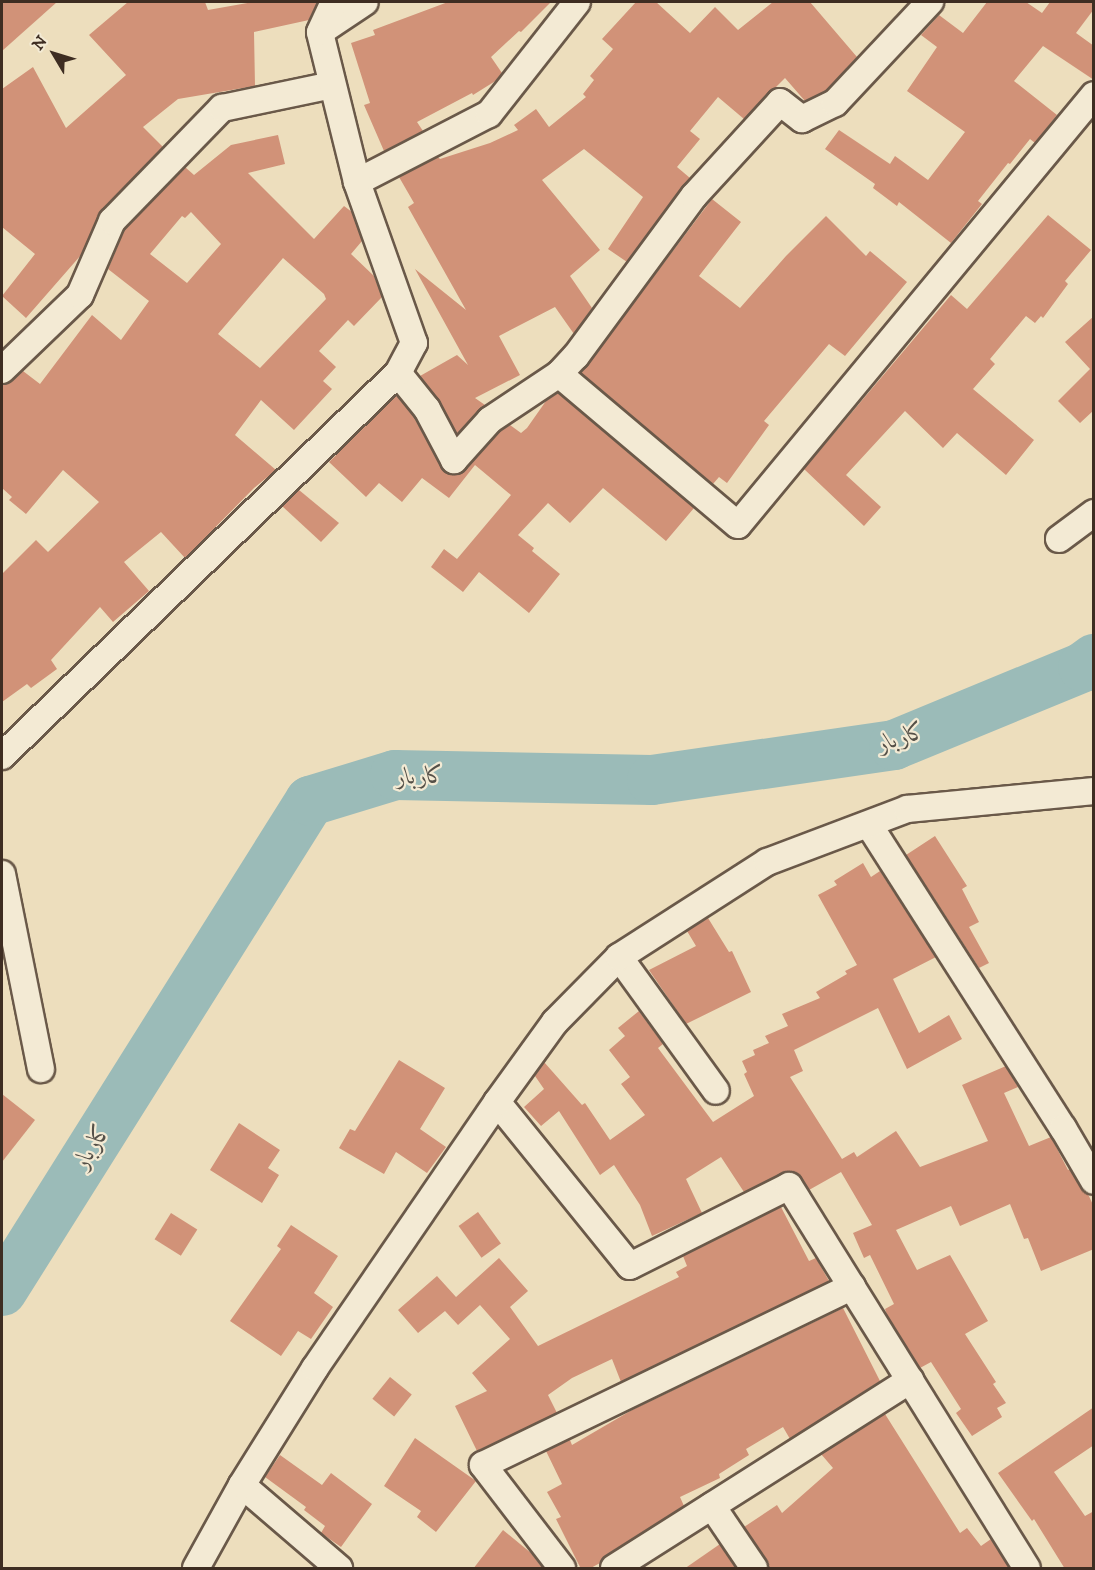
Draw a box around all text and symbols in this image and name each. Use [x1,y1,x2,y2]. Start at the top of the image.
north arrow [24,24,84,84]
text: N [28,32,52,54]
water label: کاربار [874,717,930,759]
water label: کاربار [396,762,446,792]
water label: کاربار [68,1117,118,1175]

